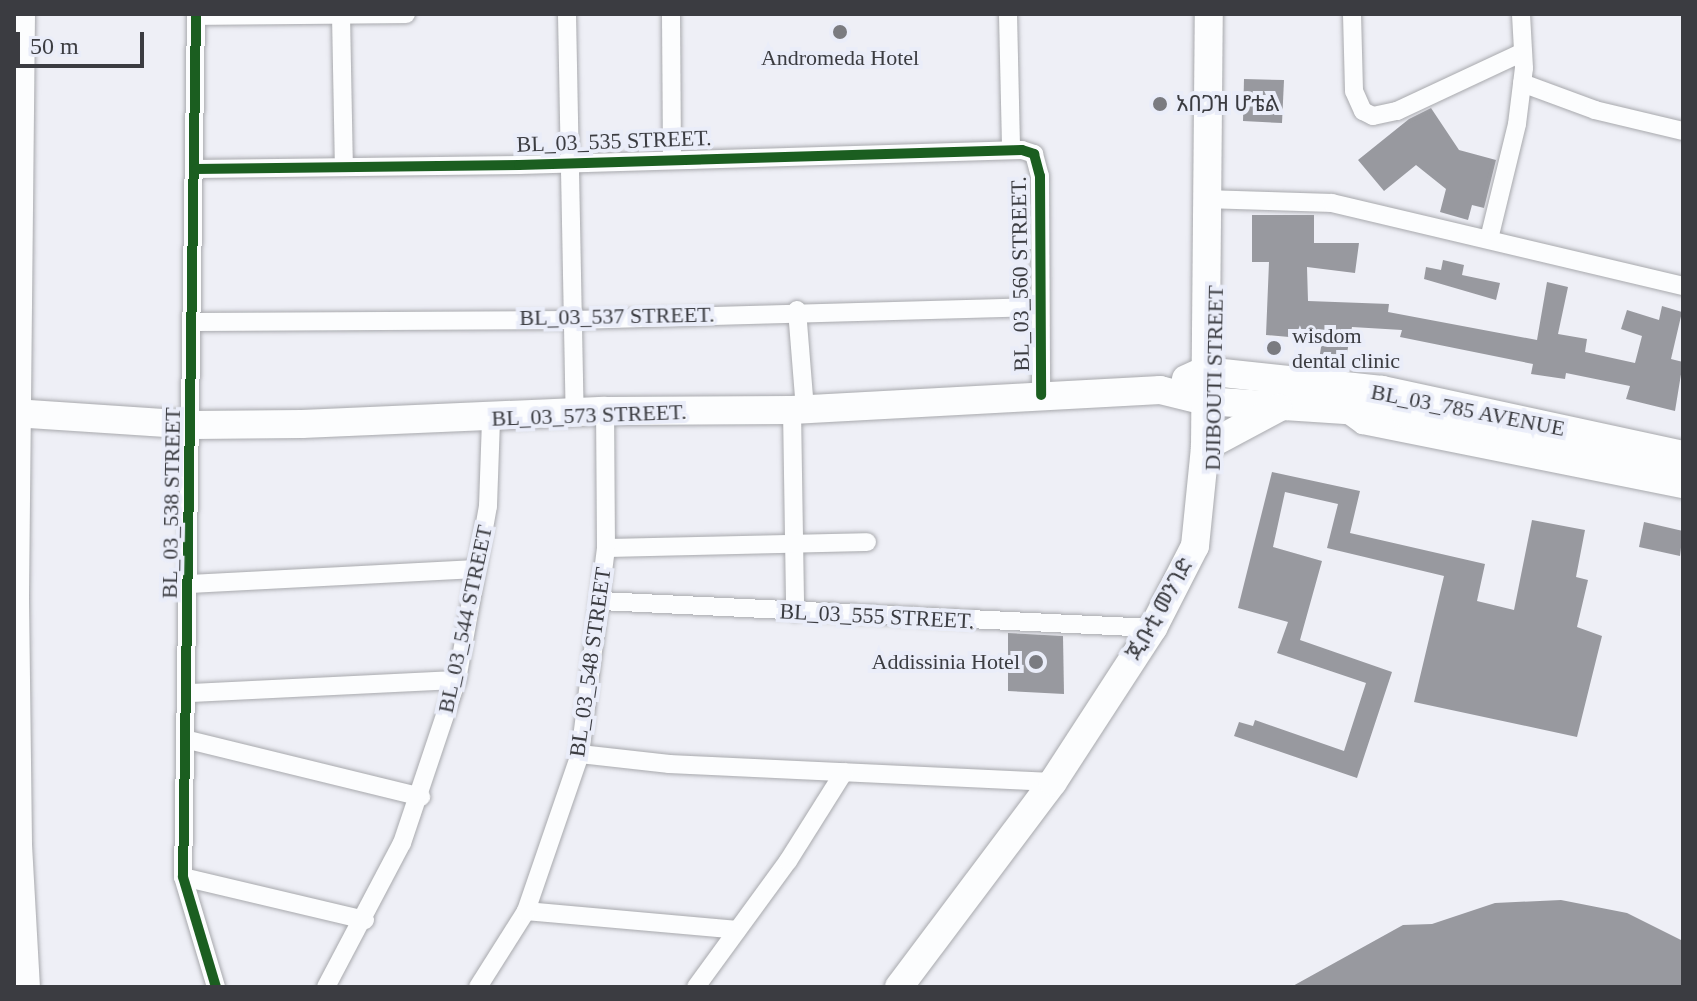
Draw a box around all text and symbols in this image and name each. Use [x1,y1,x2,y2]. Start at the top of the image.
scale bar [20,16,148,66]
marker: Andromeda Hotel [831,23,849,41]
text: 50 m [30,33,79,59]
place label: Andromeda Hotel [761,45,919,71]
place label: አበጋዝ ሆቴል [1176,91,1280,117]
marker: አበጋዝ ሆቴል [1151,95,1169,113]
street label: BL_03_535 STREET. [516,124,712,158]
street label: BL_03_560 STREET. [1005,176,1035,372]
street label: DJIBOUTI STREET [1199,285,1229,471]
street label: BL_03_537 STREET. [519,301,715,331]
place label: wisdom dental clinic [1292,322,1400,374]
marker: wisdom dental clinic [1263,337,1285,359]
street label: BL_03_785 AVENUE [1368,378,1568,442]
street label: BL_03_573 STREET. [491,398,687,432]
street label: BL_03_538 STREET [156,407,186,599]
street label: BL_03_544 STREET [432,523,498,715]
street label: ጂቡቲ መንገድ [1121,553,1199,665]
street label: BL_03_548 STREET [564,565,616,759]
street label: BL_03_555 STREET. [779,598,975,634]
place label: Addissinia Hotel [872,649,1020,675]
marker: Addissinia Hotel [1027,653,1045,671]

